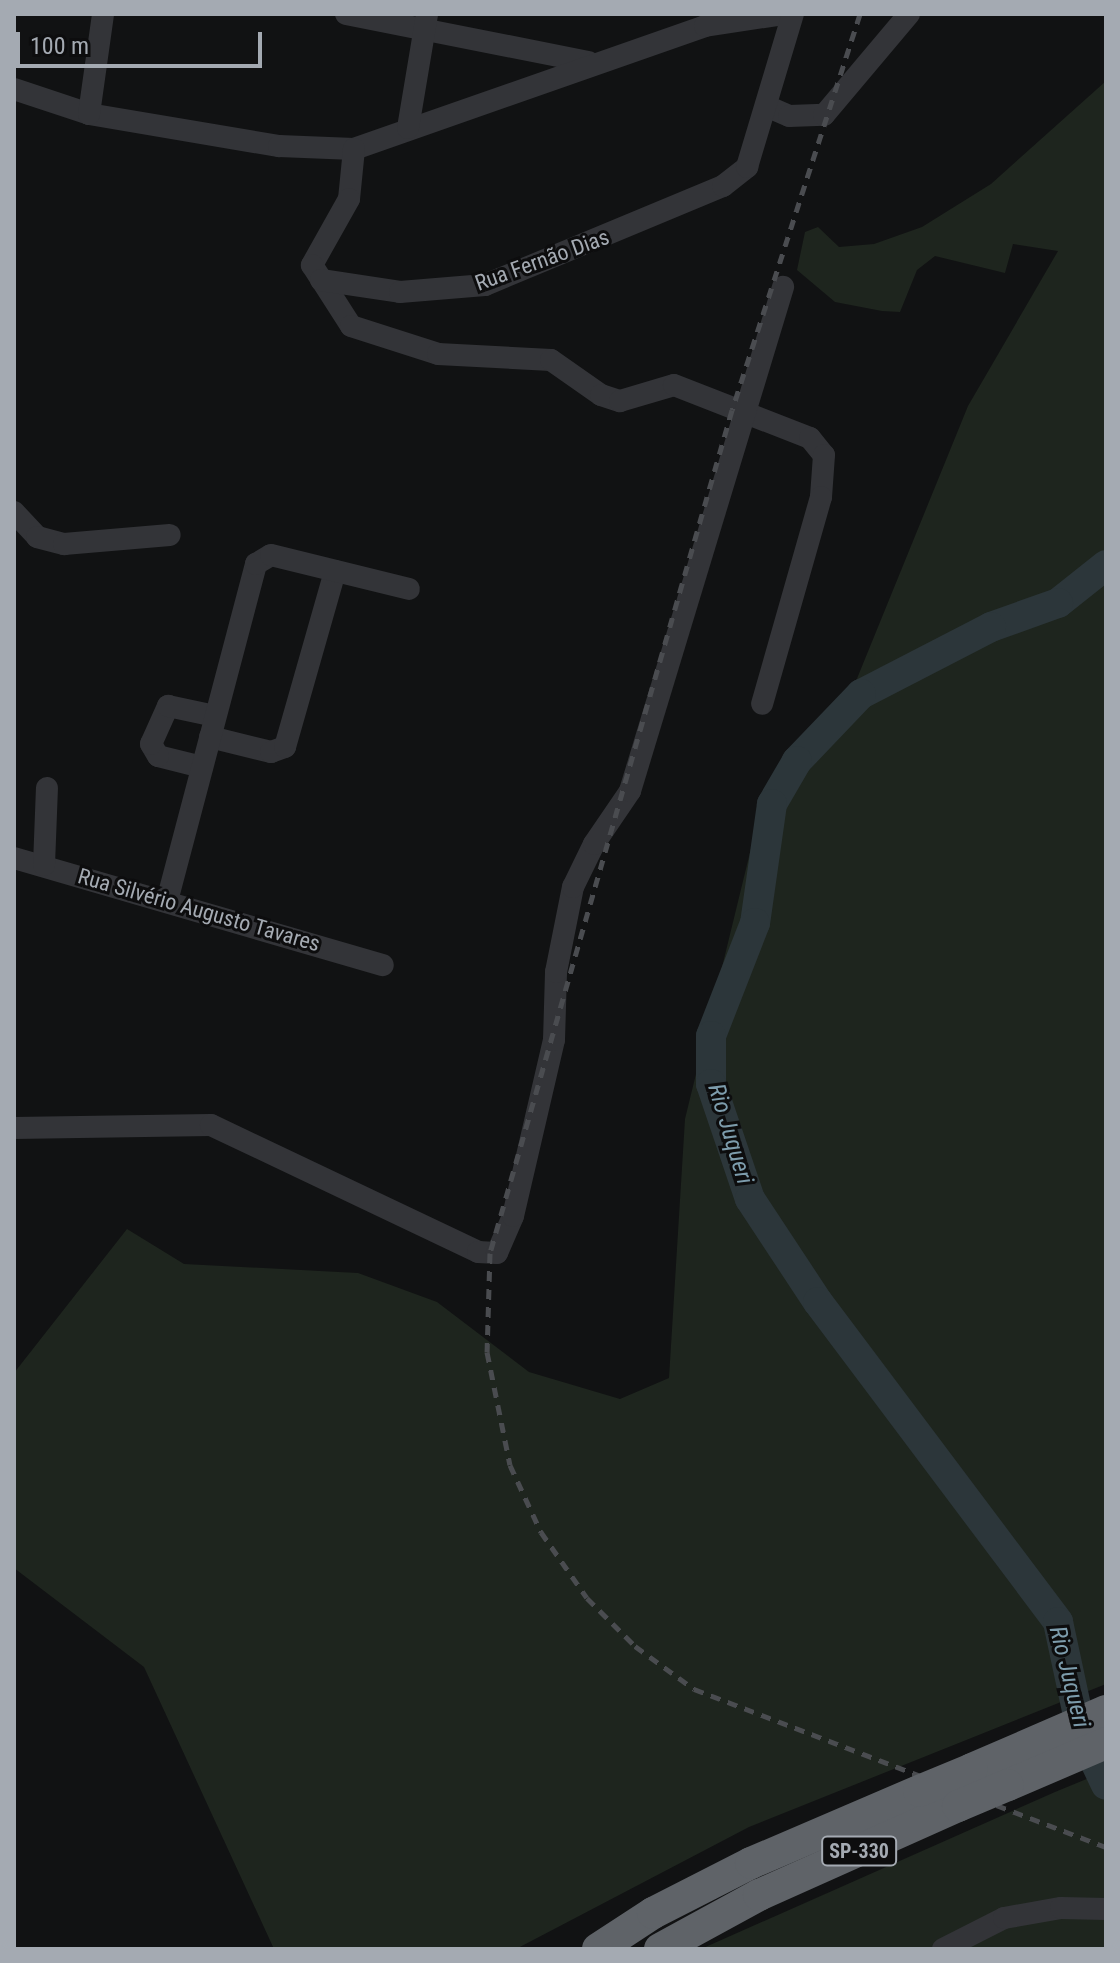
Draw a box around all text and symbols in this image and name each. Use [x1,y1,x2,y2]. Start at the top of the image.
scale bar [20,16,266,66]
text: 100 m [30,32,89,60]
street label: Rua Fernão Dias [471,224,613,296]
street label: Rua Silvério Augusto Tavares [75,863,323,957]
water label: Rio Juqueri [701,1080,759,1188]
water label: Rio Juqueri [1042,1623,1096,1731]
road number: SP-330 [821,1835,897,1867]

